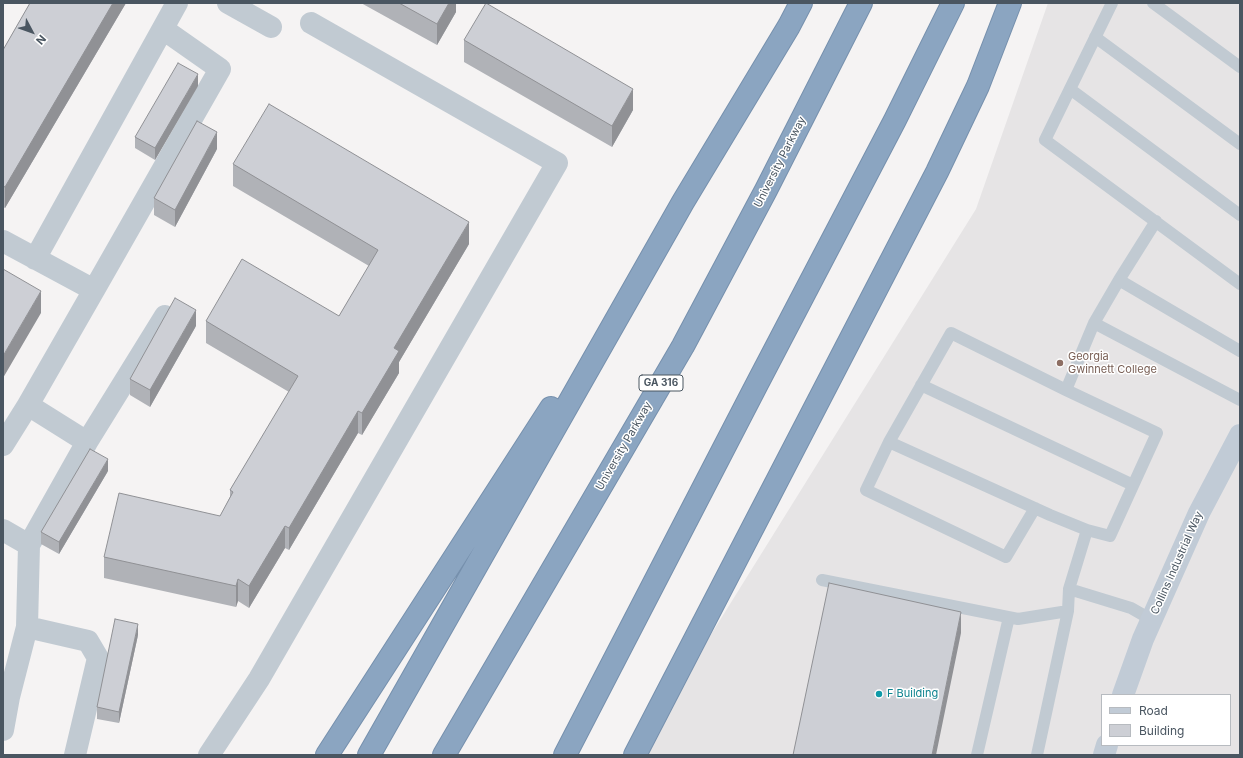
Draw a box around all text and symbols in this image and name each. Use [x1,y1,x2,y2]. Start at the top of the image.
north arrow [12,12,52,52]
text: N [33,32,49,48]
street label: University Parkway [751,114,809,210]
place label: Georgia Gwinnett College [1068,350,1157,376]
marker: Georgia Gwinnett College [1055,358,1065,368]
road number: GA 316 [639,375,683,391]
street label: University Parkway [593,399,655,493]
street label: Collins Industrial Way [1148,509,1206,617]
place label: F Building [887,687,938,701]
marker: F Building [874,689,884,699]
legend [1101,694,1231,746]
text: Road [1139,703,1168,718]
text: Building [1139,723,1184,738]

